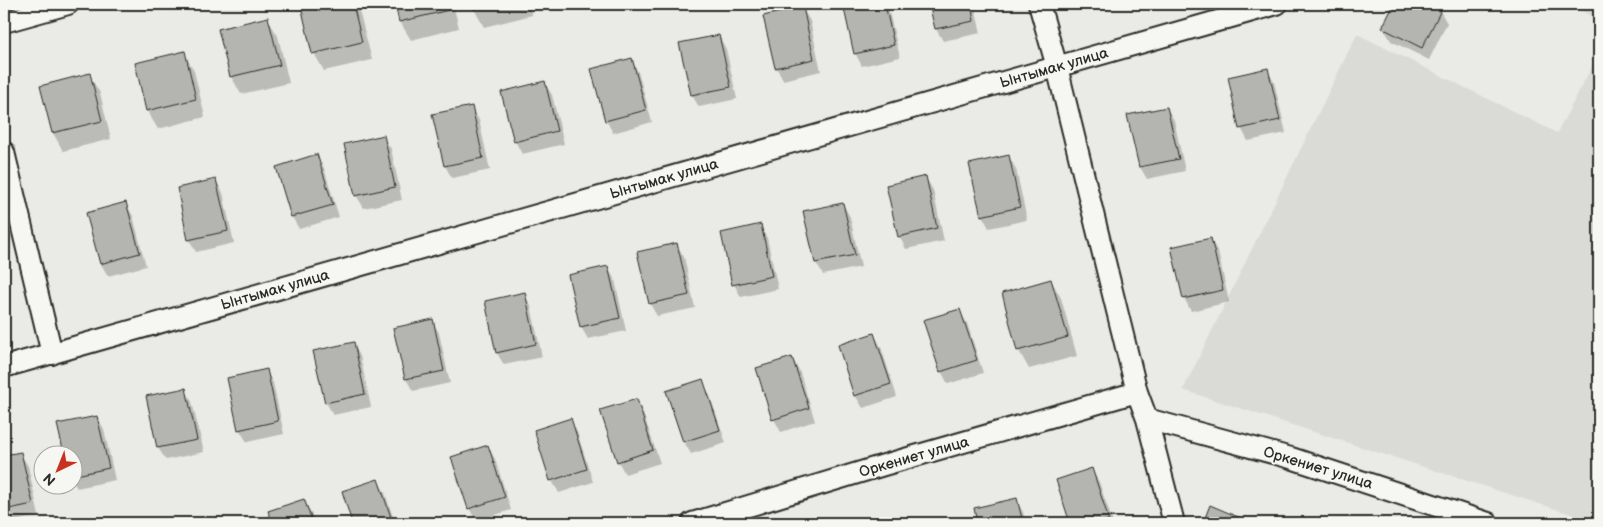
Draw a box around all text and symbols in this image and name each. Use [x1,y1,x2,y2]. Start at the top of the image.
street label: Ынтымак улица [998,43,1111,93]
street label: Ынтымак улица [608,154,721,204]
street label: Ынтымак улица [219,265,332,315]
street label: Оркениет улица [857,432,971,482]
street label: Оркениет улица [1261,442,1375,494]
north arrow [32,444,82,494]
text: N [40,469,59,489]

